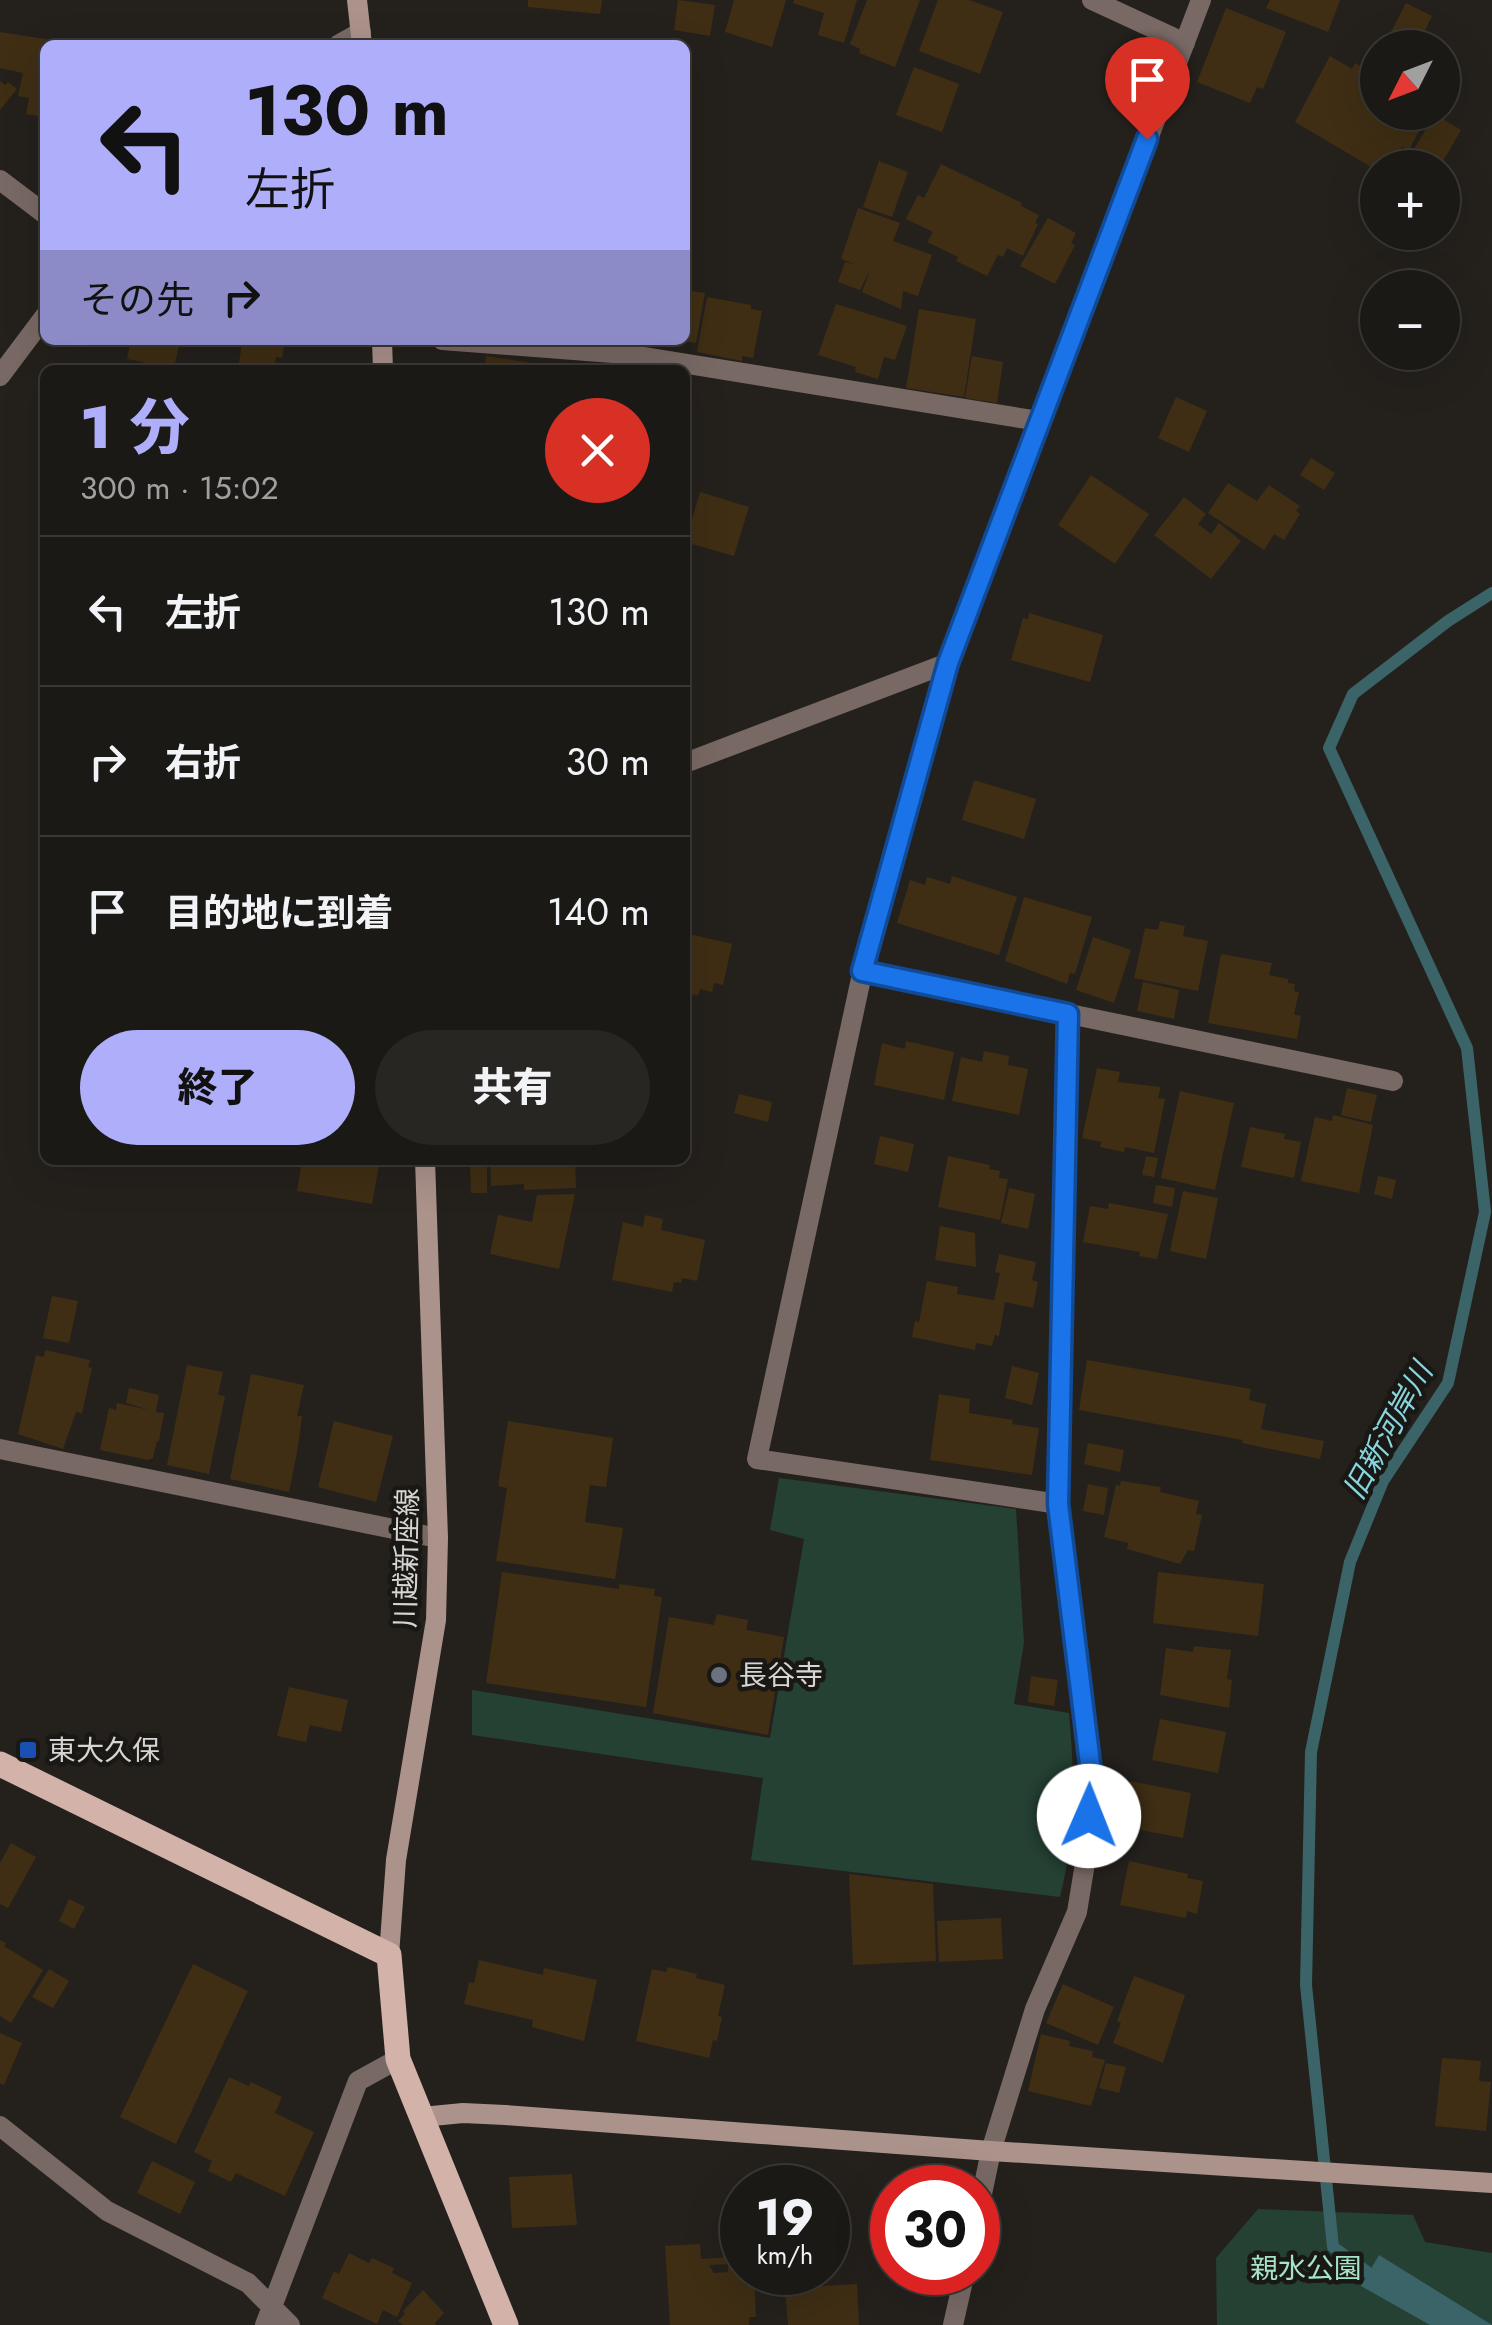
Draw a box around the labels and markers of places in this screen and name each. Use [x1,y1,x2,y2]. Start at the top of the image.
pin [1105,37,1190,140]
place label: 長谷寺 [739,1655,823,1696]
marker: 長谷寺 [708,1664,730,1686]
place label: 東大久保 [48,1730,160,1771]
marker: 東大久保 [17,1739,39,1761]

